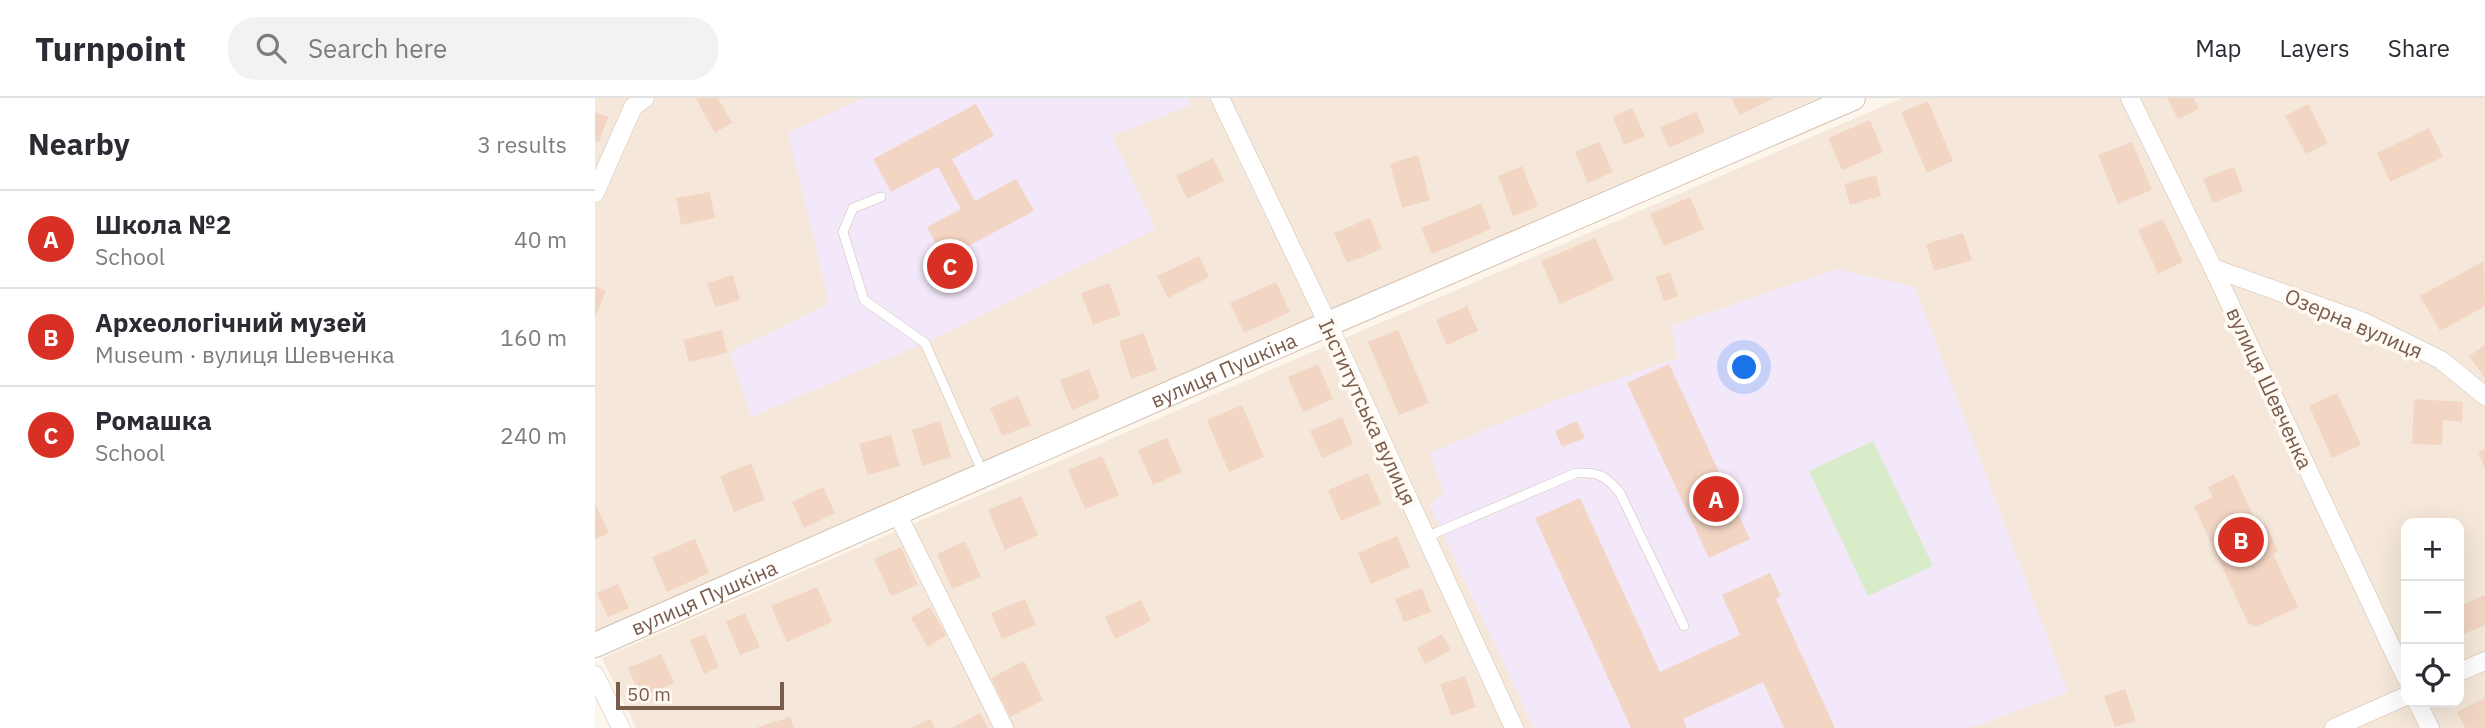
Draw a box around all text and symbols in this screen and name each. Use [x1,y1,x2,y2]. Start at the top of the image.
search box [228,17,718,80]
text: Turnpoint [35,27,186,70]
icon: search [252,29,290,67]
text: Search here [308,31,447,65]
text: Map [2195,32,2242,64]
text: Layers [2280,32,2350,64]
text: Share [2388,32,2450,64]
text: Nearby [28,124,130,163]
text: 3 results [477,129,567,159]
text: Школа №2 [95,207,231,241]
text: A [43,224,59,254]
text: 40 m [514,224,567,254]
pin: C [927,240,973,292]
text: School [95,241,165,271]
street label: Озерна вулиця [2281,281,2427,365]
street label: вулиця Шевченка [2220,302,2320,474]
text: Археологічний музей [95,305,367,339]
street label: Інститутська вулиця [1312,314,1424,510]
text: B [43,322,59,352]
text: 160 m [500,322,567,352]
street label: вулиця Пушкіна [1146,326,1301,414]
text: Museum · вулиця Шевченка [95,339,394,369]
your location [1727,350,1761,384]
text: Ромашка [95,403,212,437]
text: C [44,420,58,450]
text: 240 m [500,420,567,450]
text: School [95,437,165,467]
pin: A [1693,473,1739,525]
pin: B [2218,514,2264,566]
map controls [2401,518,2464,707]
button: + [2401,518,2464,581]
street label: вулиця Пушкіна [626,553,782,642]
button: − [2401,581,2464,644]
button: locate [2401,644,2464,707]
scale bar [616,679,784,711]
text: 50 m [627,682,671,706]

